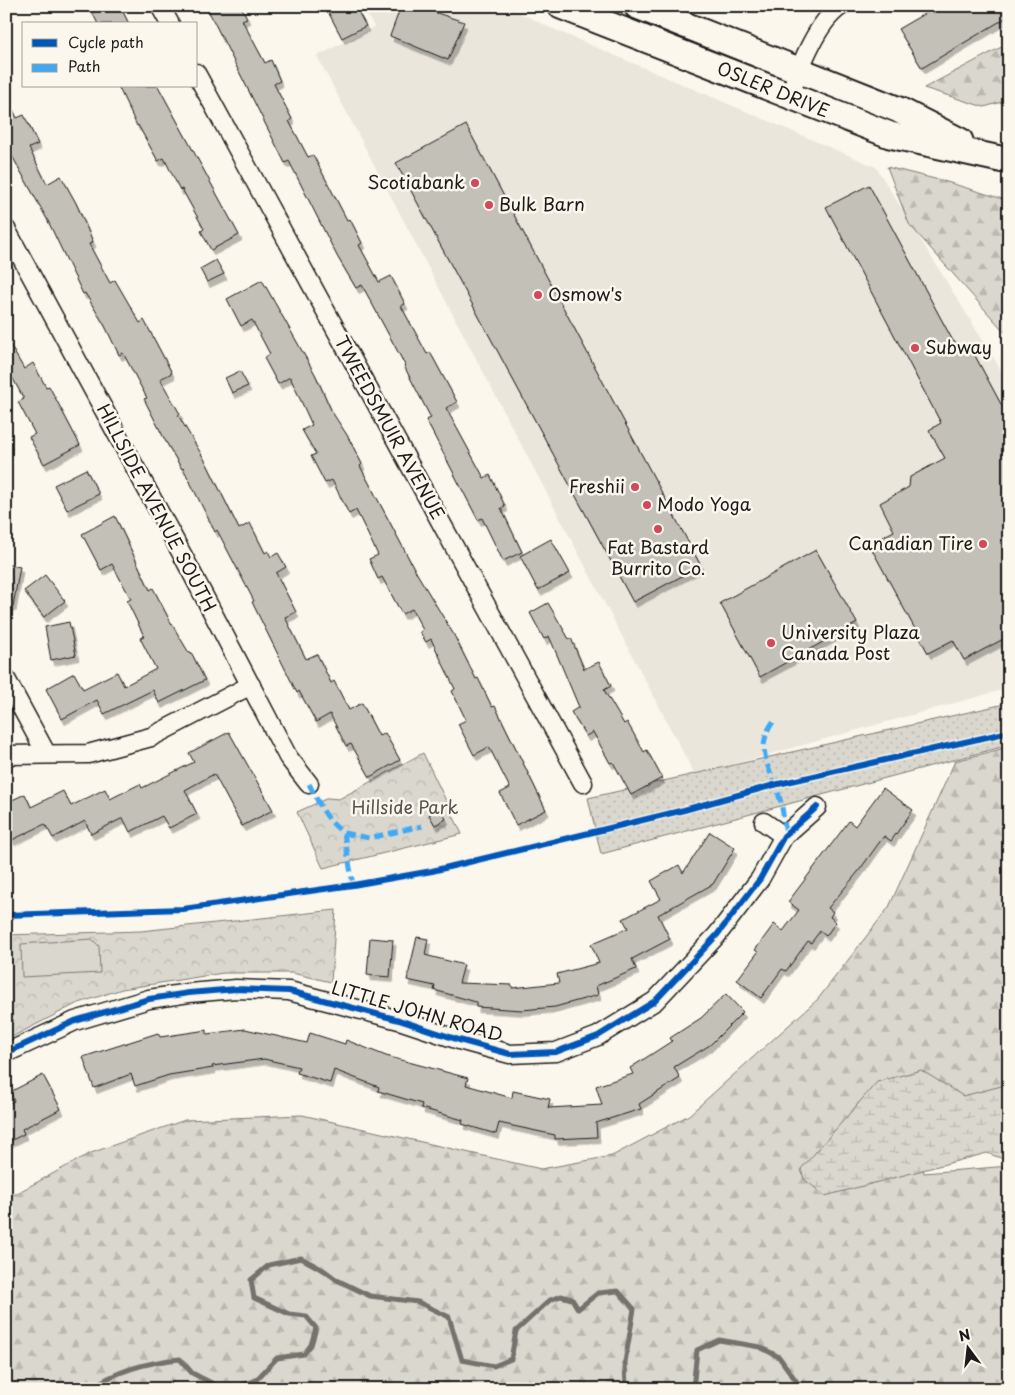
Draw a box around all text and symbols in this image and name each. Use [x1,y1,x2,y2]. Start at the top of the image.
legend [22,22,198,88]
text: Cycle path [68,30,144,53]
text: Path [68,54,100,77]
street label: OSLER DRIVE [713,54,834,123]
place label: Scotiabank [367,168,465,195]
marker: Scotiabank [469,177,481,189]
place label: Bulk Barn [499,190,585,217]
marker: Bulk Barn [483,199,495,211]
place label: Osmow's [548,280,622,307]
marker: Osmow's [532,289,544,301]
street label: TWEEDSMUIR AVENUE [328,330,452,524]
place label: Subway [925,333,992,360]
marker: Subway [909,342,921,354]
street label: HILLSIDE AVENUE SOUTH [91,398,224,616]
place label: Freshii [569,472,625,499]
marker: Freshii [629,481,641,493]
place label: Modo Yoga [657,490,752,517]
marker: Modo Yoga [641,499,653,511]
marker: Fat Bastard Burrito Co. [652,523,664,535]
place label: Canadian Tire [848,529,973,556]
place label: Fat Bastard Burrito Co. [607,533,709,581]
marker: Canadian Tire [977,538,989,550]
place label: University Plaza Canada Post [781,618,920,666]
marker: University Plaza Canada Post [765,637,777,649]
park label: Hillside Park [351,793,459,820]
street label: LITTLE JOHN ROAD [329,973,506,1048]
north arrow [942,1322,992,1372]
text: N [956,1323,973,1347]

